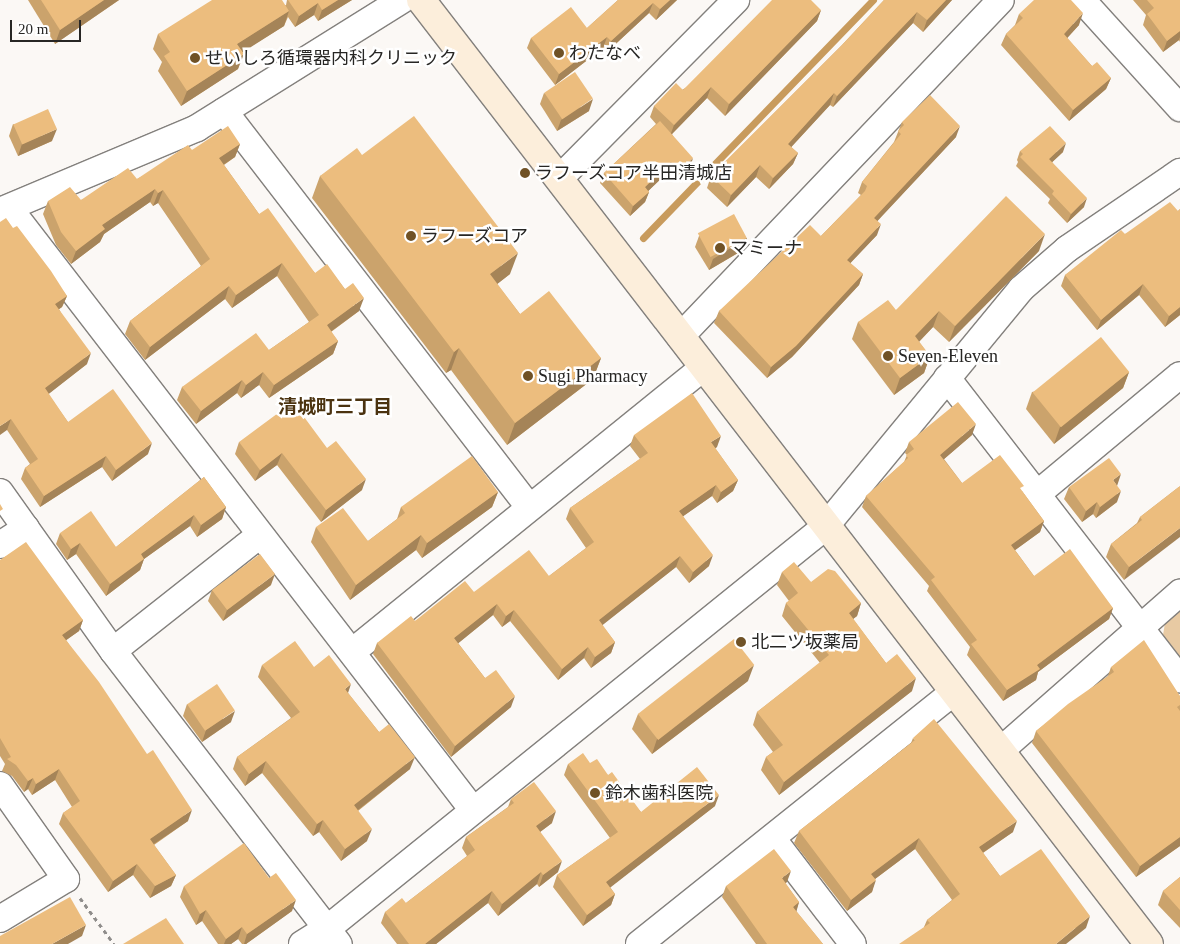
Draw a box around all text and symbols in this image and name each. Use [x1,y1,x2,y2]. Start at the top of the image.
scale bar [12,10,84,42]
text: 20 m [18,21,48,37]
place label: わたなべ [569,42,641,64]
place label: せいしろ循環器内科クリニック [205,47,457,69]
marker: わたなべ [553,47,565,59]
marker: せいしろ循環器内科クリニック [189,52,201,64]
place label: ラフーズコア半田清城店 [535,162,733,184]
marker: ラフーズコア半田清城店 [519,167,531,179]
place label: ラフーズコア [421,225,529,247]
marker: ラフーズコア [405,230,417,242]
place label: マミーナ [730,237,802,259]
marker: マミーナ [714,242,726,254]
place label: Seven-Eleven [898,345,998,367]
marker: Seven-Eleven [882,350,894,362]
place label: Sugi Pharmacy [538,365,647,387]
marker: Sugi Pharmacy [522,370,534,382]
district label: 清城町三丁目 [278,396,392,418]
place label: 北二ツ坂薬局 [751,631,859,653]
marker: 北二ツ坂薬局 [735,636,747,648]
place label: 鈴木歯科医院 [605,782,713,804]
marker: 鈴木歯科医院 [589,787,601,799]

